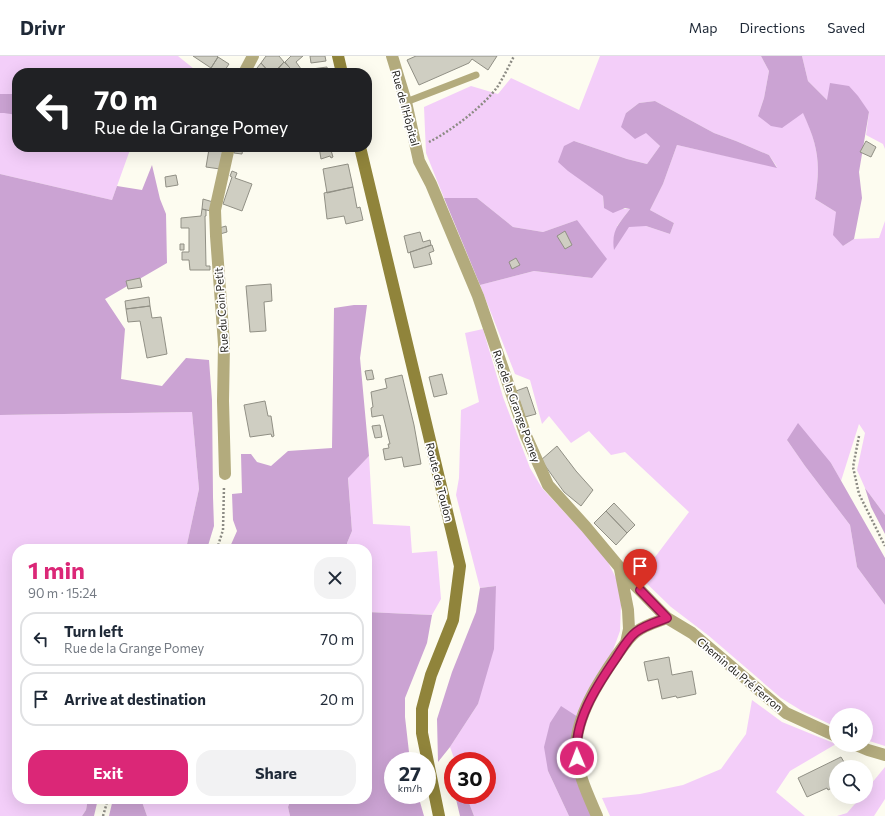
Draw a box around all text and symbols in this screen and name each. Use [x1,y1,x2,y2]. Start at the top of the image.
text: Drivr [20,16,65,39]
text: Map [689,19,718,36]
text: Directions [740,19,805,36]
text: Saved [827,19,865,36]
street label: Rue de l'Hôpital [390,69,422,147]
text: 70 m [94,82,158,116]
icon: left [28,84,80,136]
text: Rue de la Grange Pomey [94,116,288,138]
street label: Rue du Coin Petit [211,266,230,353]
street label: Rue de la Grange Pomey [491,348,544,464]
street label: Route de Toulon [424,441,456,523]
pin [623,549,657,590]
text: 1 min [28,555,85,584]
icon: arrive [629,555,651,577]
button: close [314,557,356,599]
text: 90 m · 15:24 [28,585,97,601]
text: Turn left [64,622,123,640]
icon: left [30,628,52,650]
text: 70 m [320,630,354,648]
street label: Chemin du Pré Ferron [695,634,785,714]
text: Rue de la Grange Pomey [64,640,204,656]
icon: arrive [30,688,52,710]
text: Arrive at destination [64,690,206,708]
text: 20 m [320,690,354,708]
map controls [829,708,873,804]
button: sound [829,708,873,752]
position arrow [556,737,598,779]
button: Exit [28,750,188,796]
button: Share [196,750,356,796]
speed limit sign: 30 [444,752,496,804]
button: search [829,760,873,804]
text: 27 [399,761,421,785]
text: km/h [398,782,422,794]

